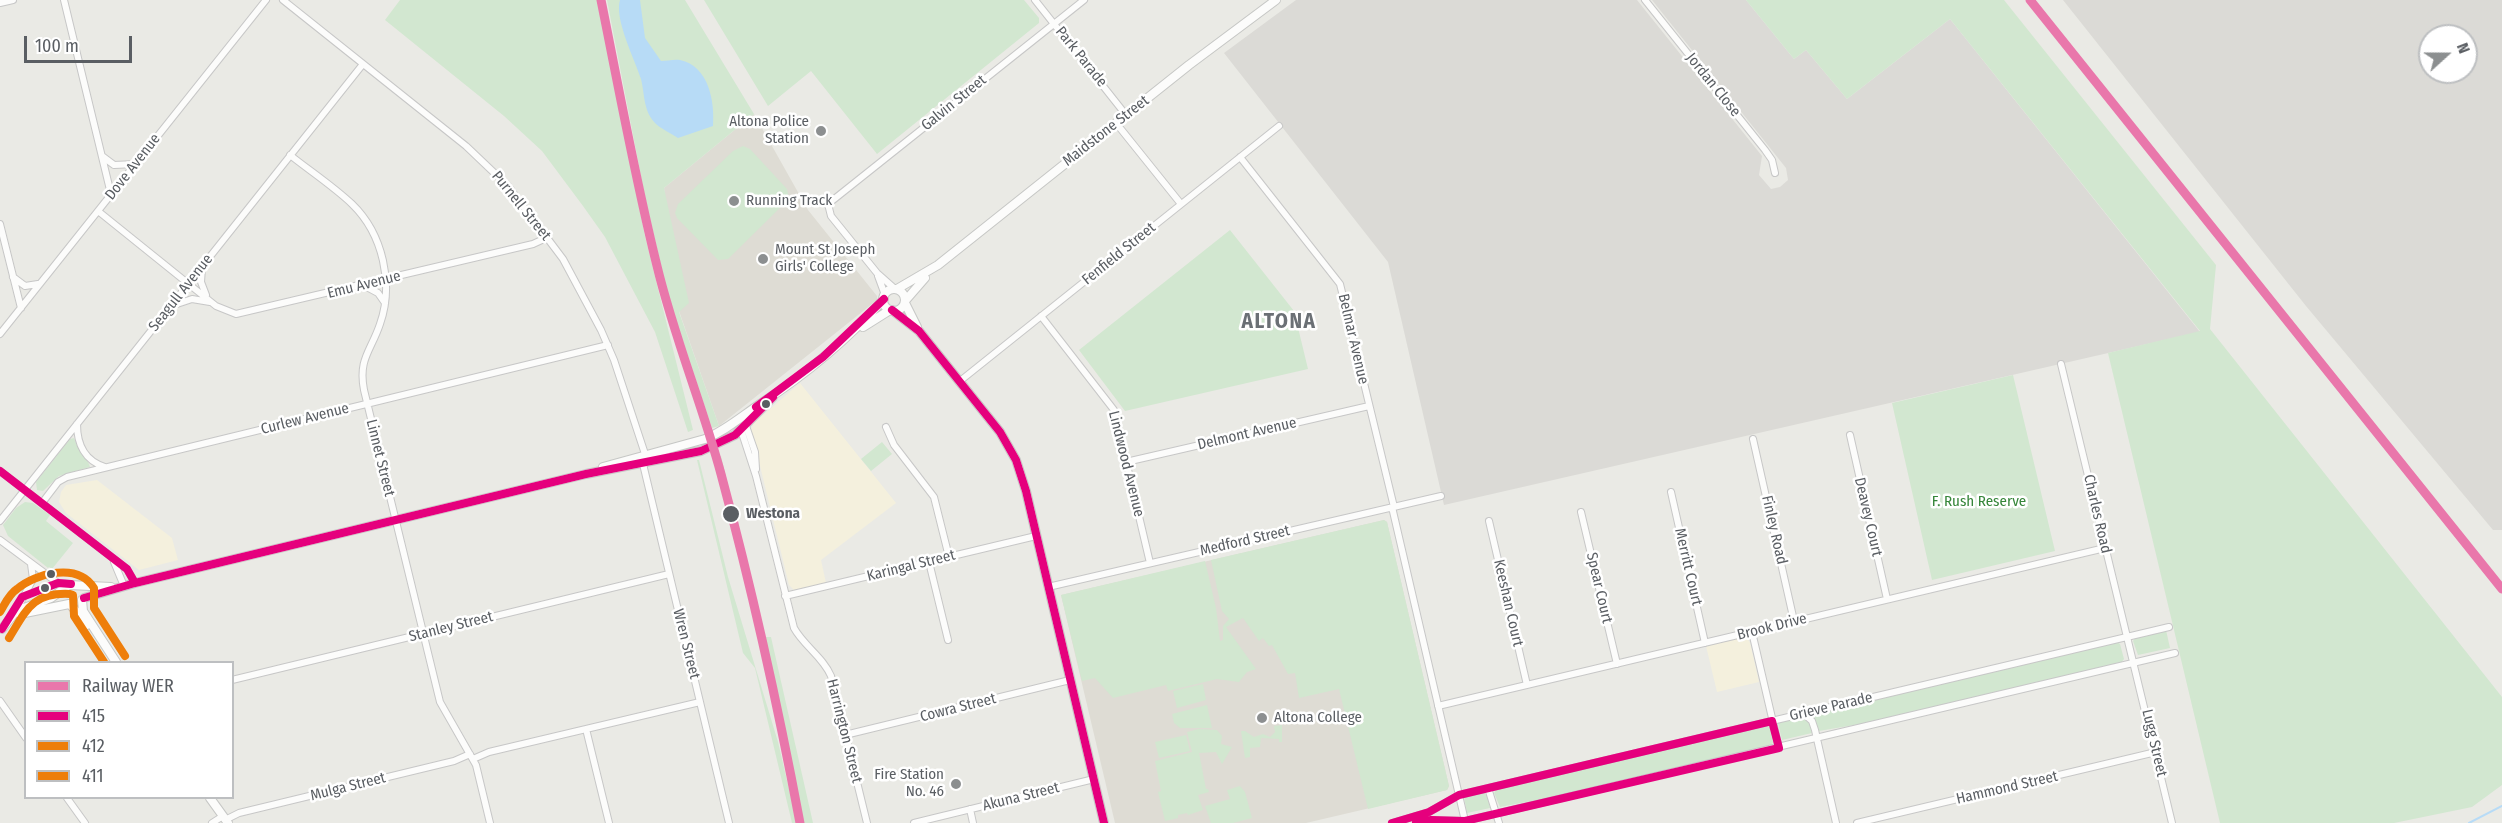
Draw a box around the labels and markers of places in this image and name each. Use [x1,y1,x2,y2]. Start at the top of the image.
place label: Altona Police Station [729,113,809,148]
marker: Altona Police Station [814,124,828,138]
place label: Running Track [746,192,832,210]
marker: Running Track [727,194,741,208]
place label: Mount St Joseph Girls' College [775,241,875,276]
marker: Mount St Joseph Girls' College [756,252,770,266]
unlabelled marker [760,398,772,410]
marker: Westona [721,504,741,524]
place label: Westona [746,505,800,523]
unlabelled marker [45,568,57,580]
unlabelled marker [39,582,51,594]
place label: Altona College [1274,709,1362,727]
marker: Altona College [1255,711,1269,725]
place label: Fire Station No. 46 [874,766,944,801]
marker: Fire Station No. 46 [949,777,963,791]

